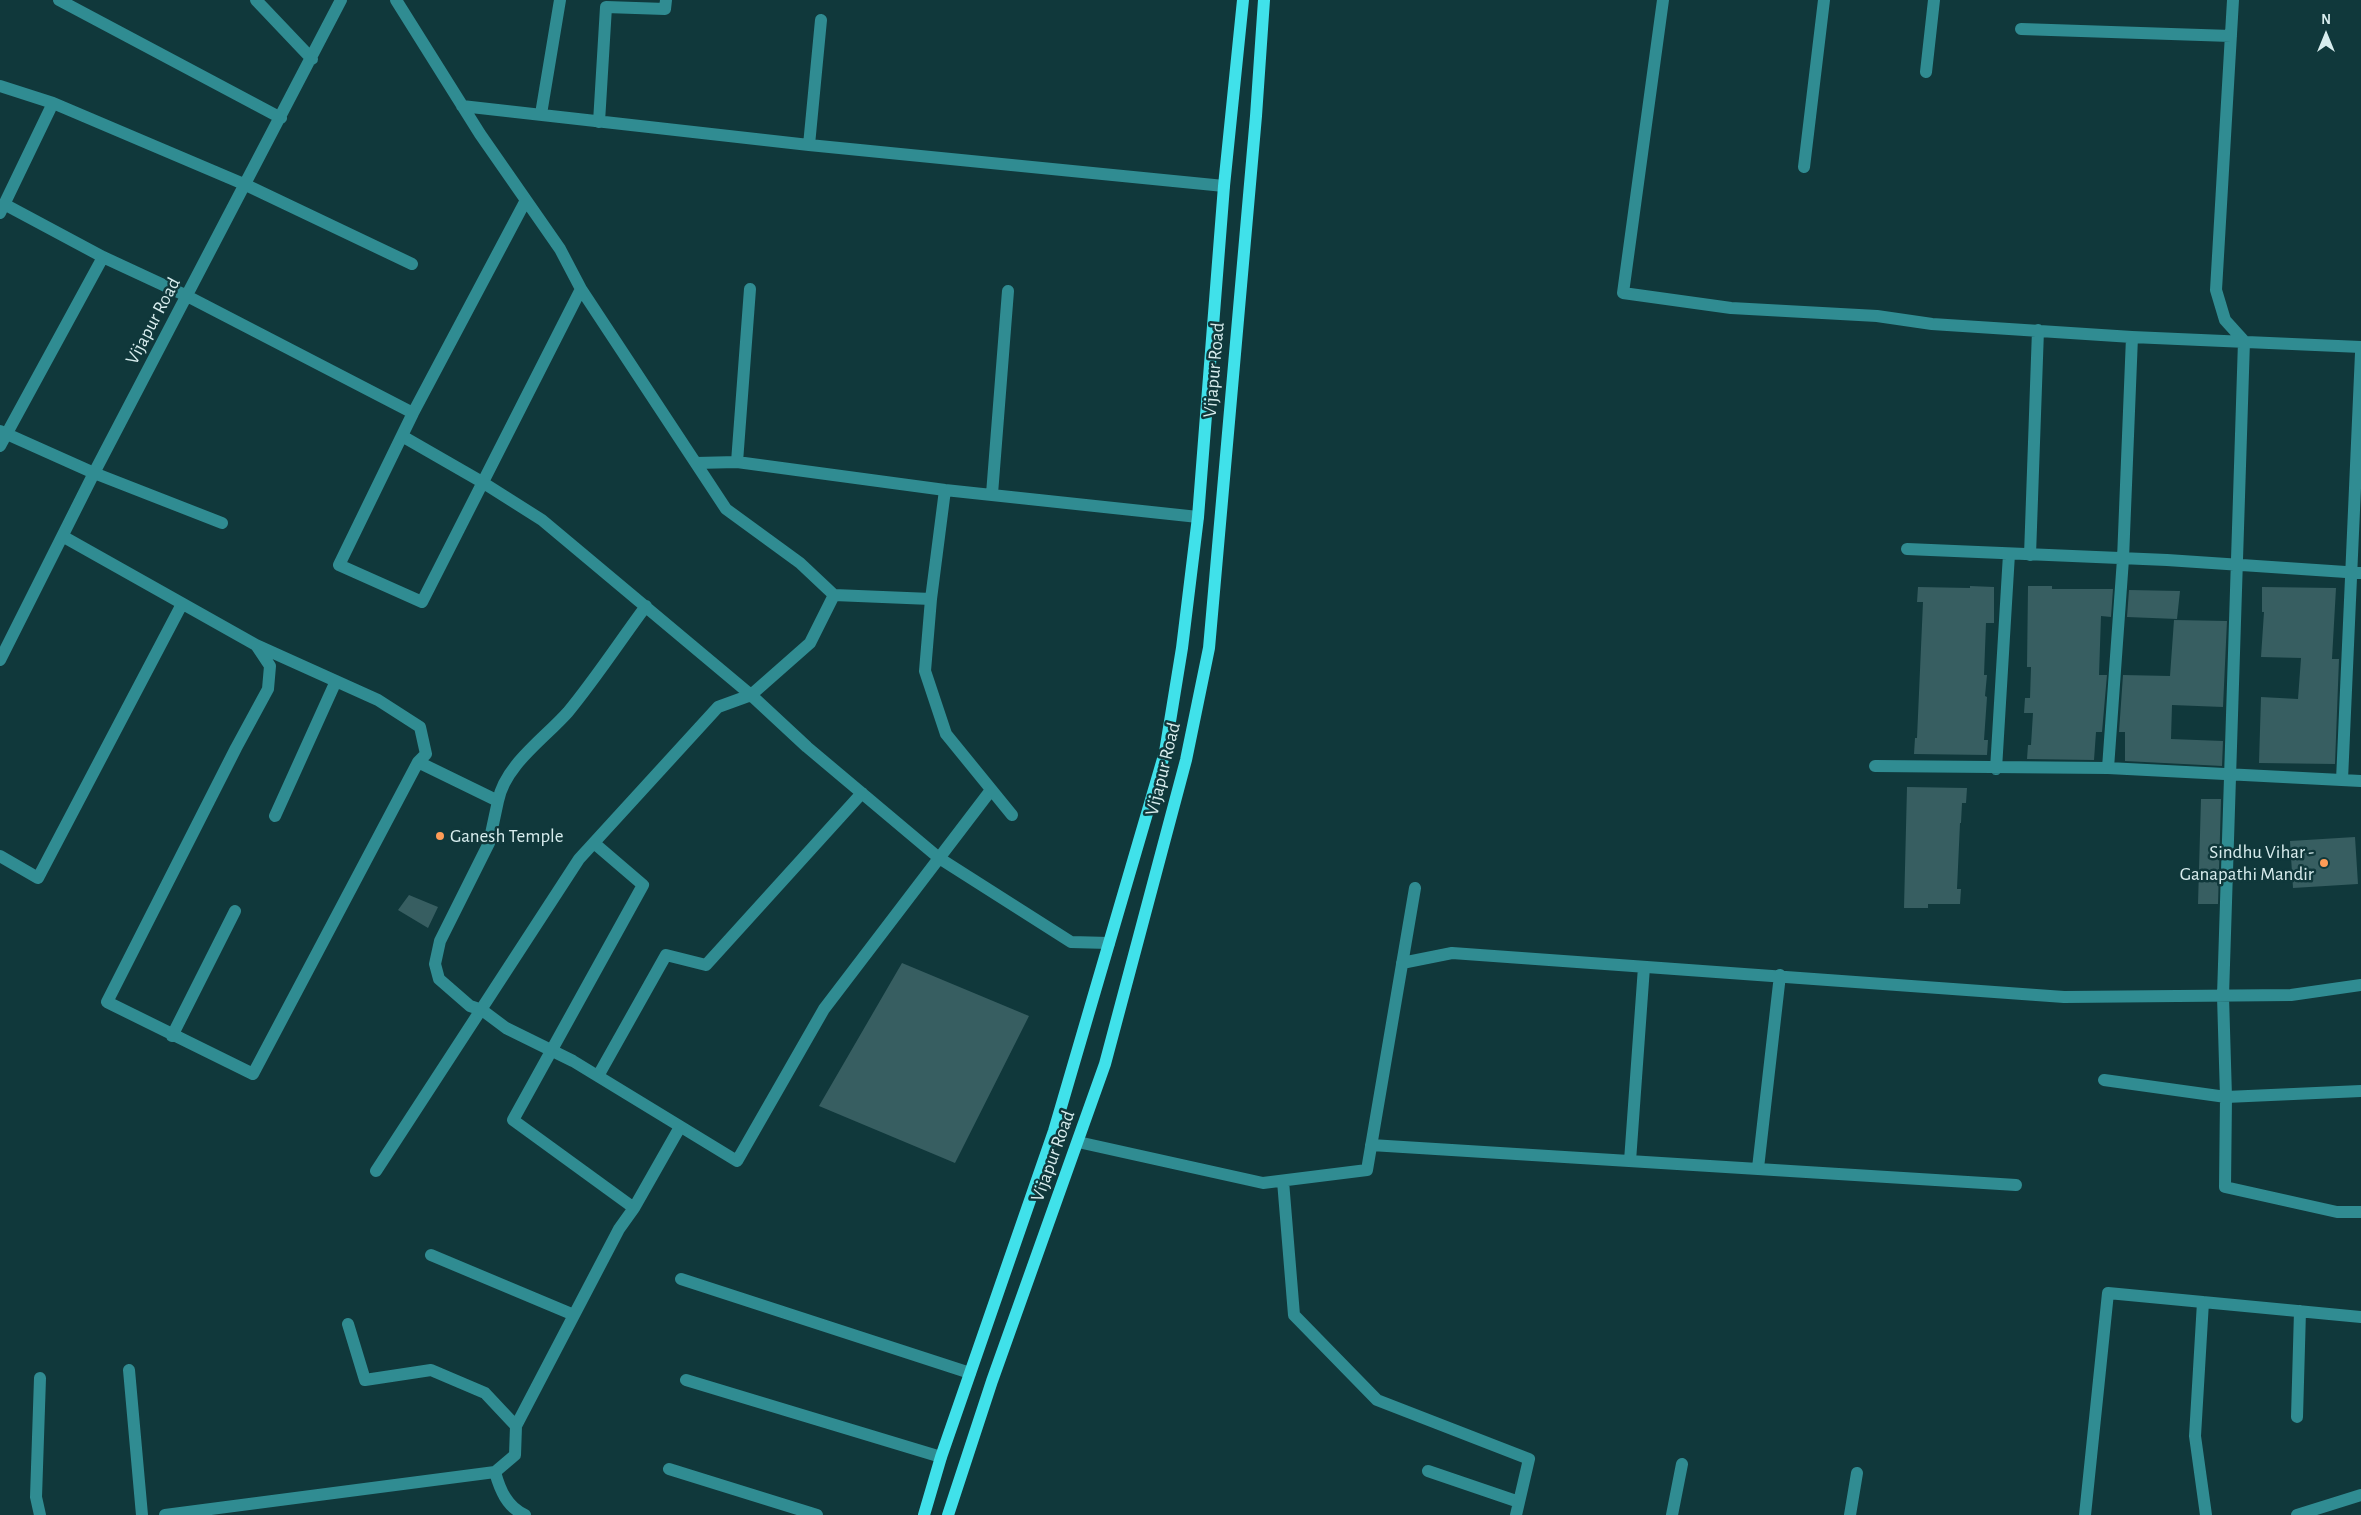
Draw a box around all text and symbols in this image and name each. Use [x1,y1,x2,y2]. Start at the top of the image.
north arrow [2301,10,2351,60]
text: N [2321,13,2331,27]
street label: Vijapur Road [121,274,185,368]
street label: Vijapur Road [1198,322,1230,418]
street label: Vijapur Road [1140,720,1186,818]
place label: Ganesh Temple [450,825,564,847]
marker: Ganesh Temple [434,830,446,842]
place label: Sindhu Vihar - Ganapathi Mandir [2180,841,2314,885]
marker: Sindhu Vihar - Ganapathi Mandir [2318,857,2330,869]
street label: Vijapur Road [1026,1107,1080,1205]

